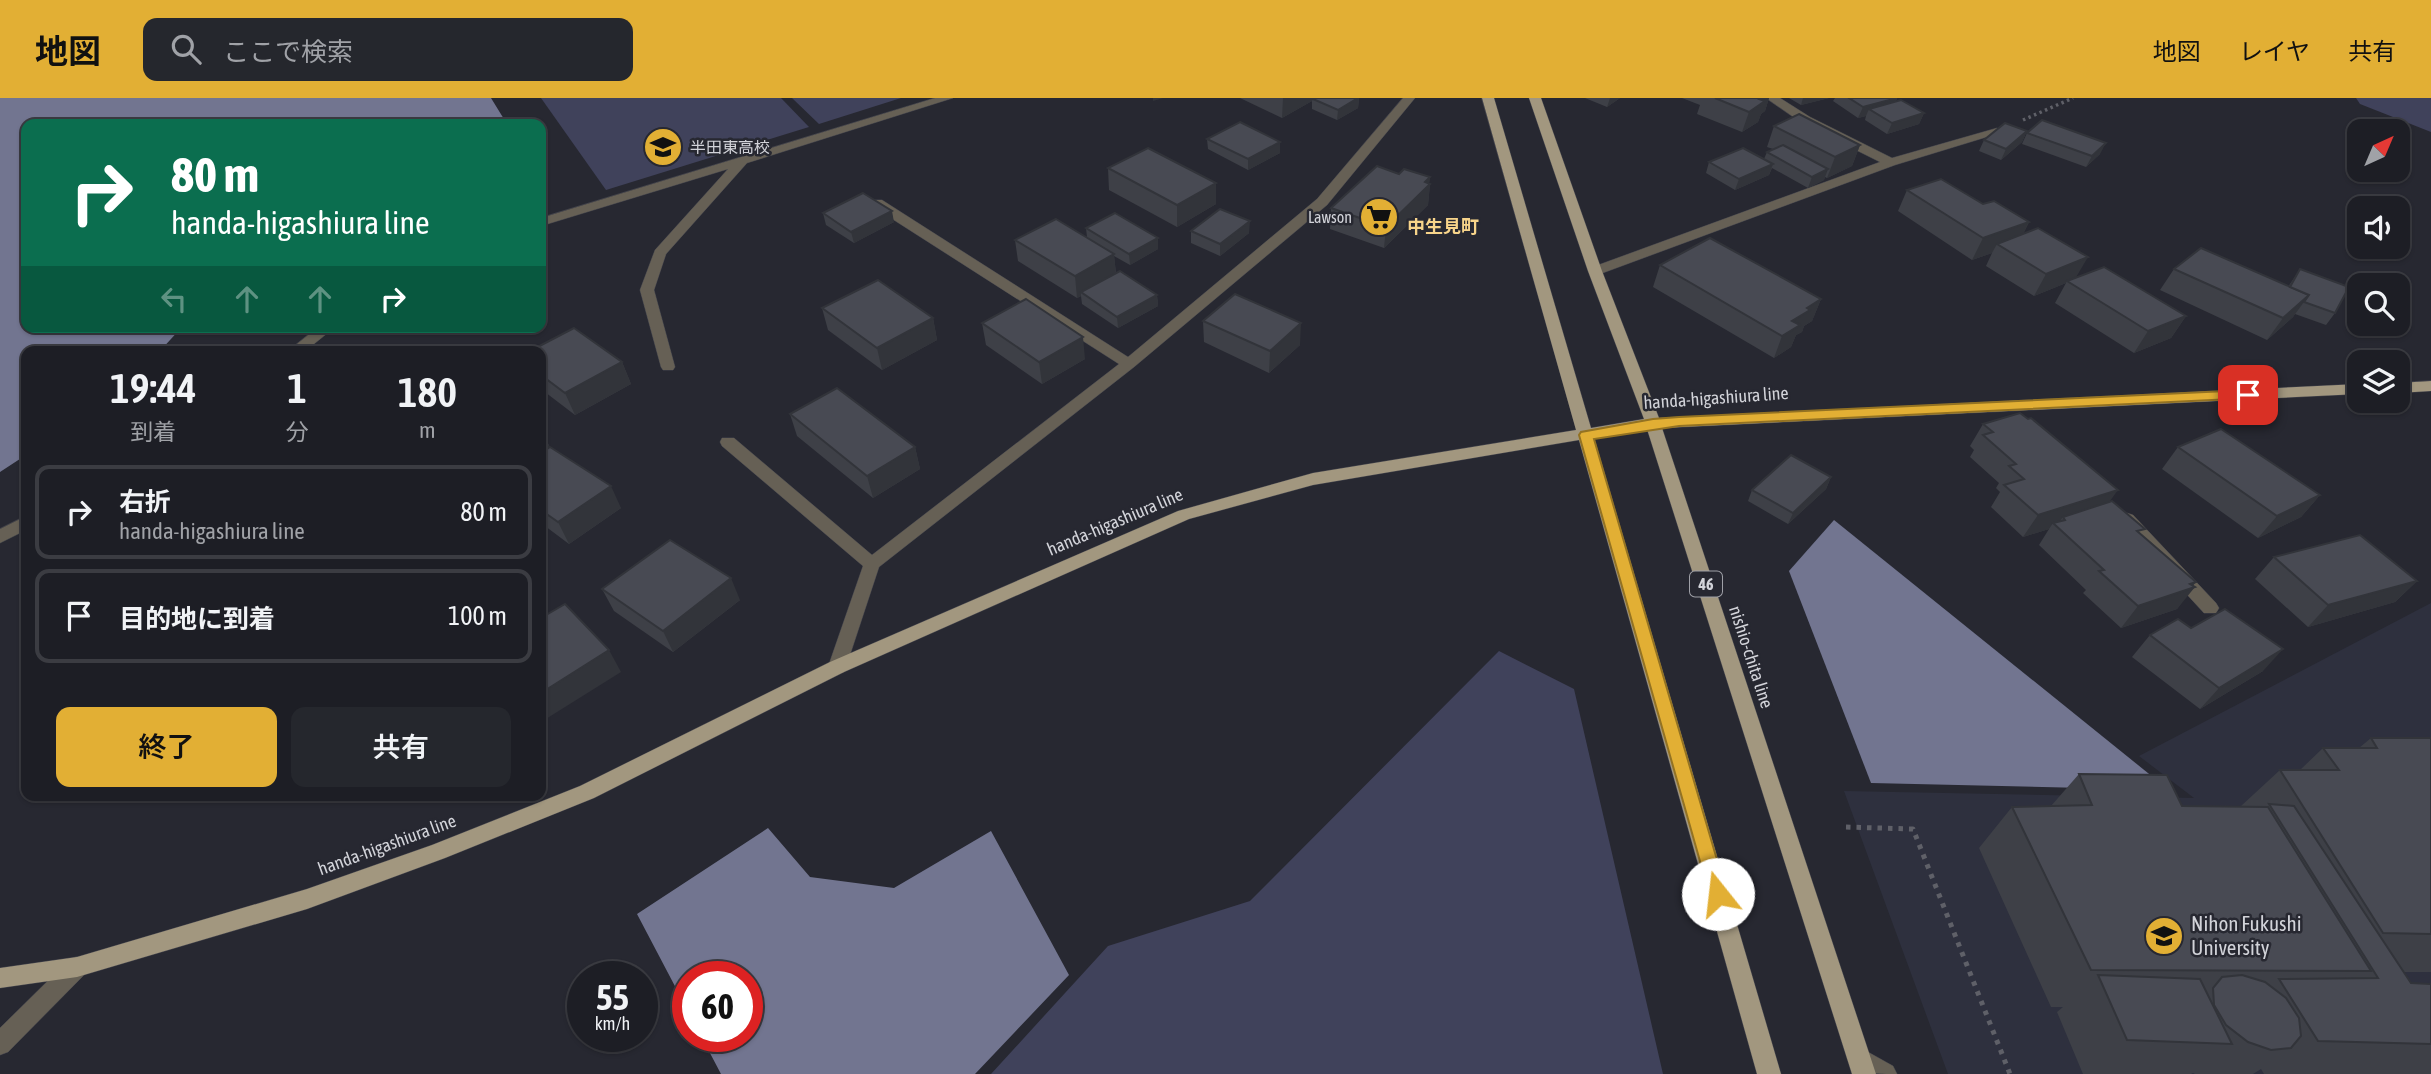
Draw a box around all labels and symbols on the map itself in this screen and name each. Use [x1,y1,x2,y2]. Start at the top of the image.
north arrow [2347,119,2410,182]
school or university icon: 半田東高校 [642,126,684,168]
place label: 半田東高校 [690,138,770,156]
supermarket icon: Lawson [1358,196,1400,238]
place label: Lawson [1308,208,1352,226]
district label: 中生見町 [1407,216,1479,237]
pin [2218,365,2278,425]
street label: handa-higashiura line [1643,382,1789,413]
street label: handa-higashiura line [1044,483,1186,560]
road number: 46 [1690,572,1722,597]
street label: nishio-chita line [1725,603,1778,711]
street label: handa-higashiura line [315,810,459,879]
position arrow [1681,857,1755,931]
place label: Nihon Fukushi University [2191,911,2302,959]
school or university icon: Nihon Fukushi University [2143,915,2185,957]
speed limit sign: 60 [672,961,763,1052]

